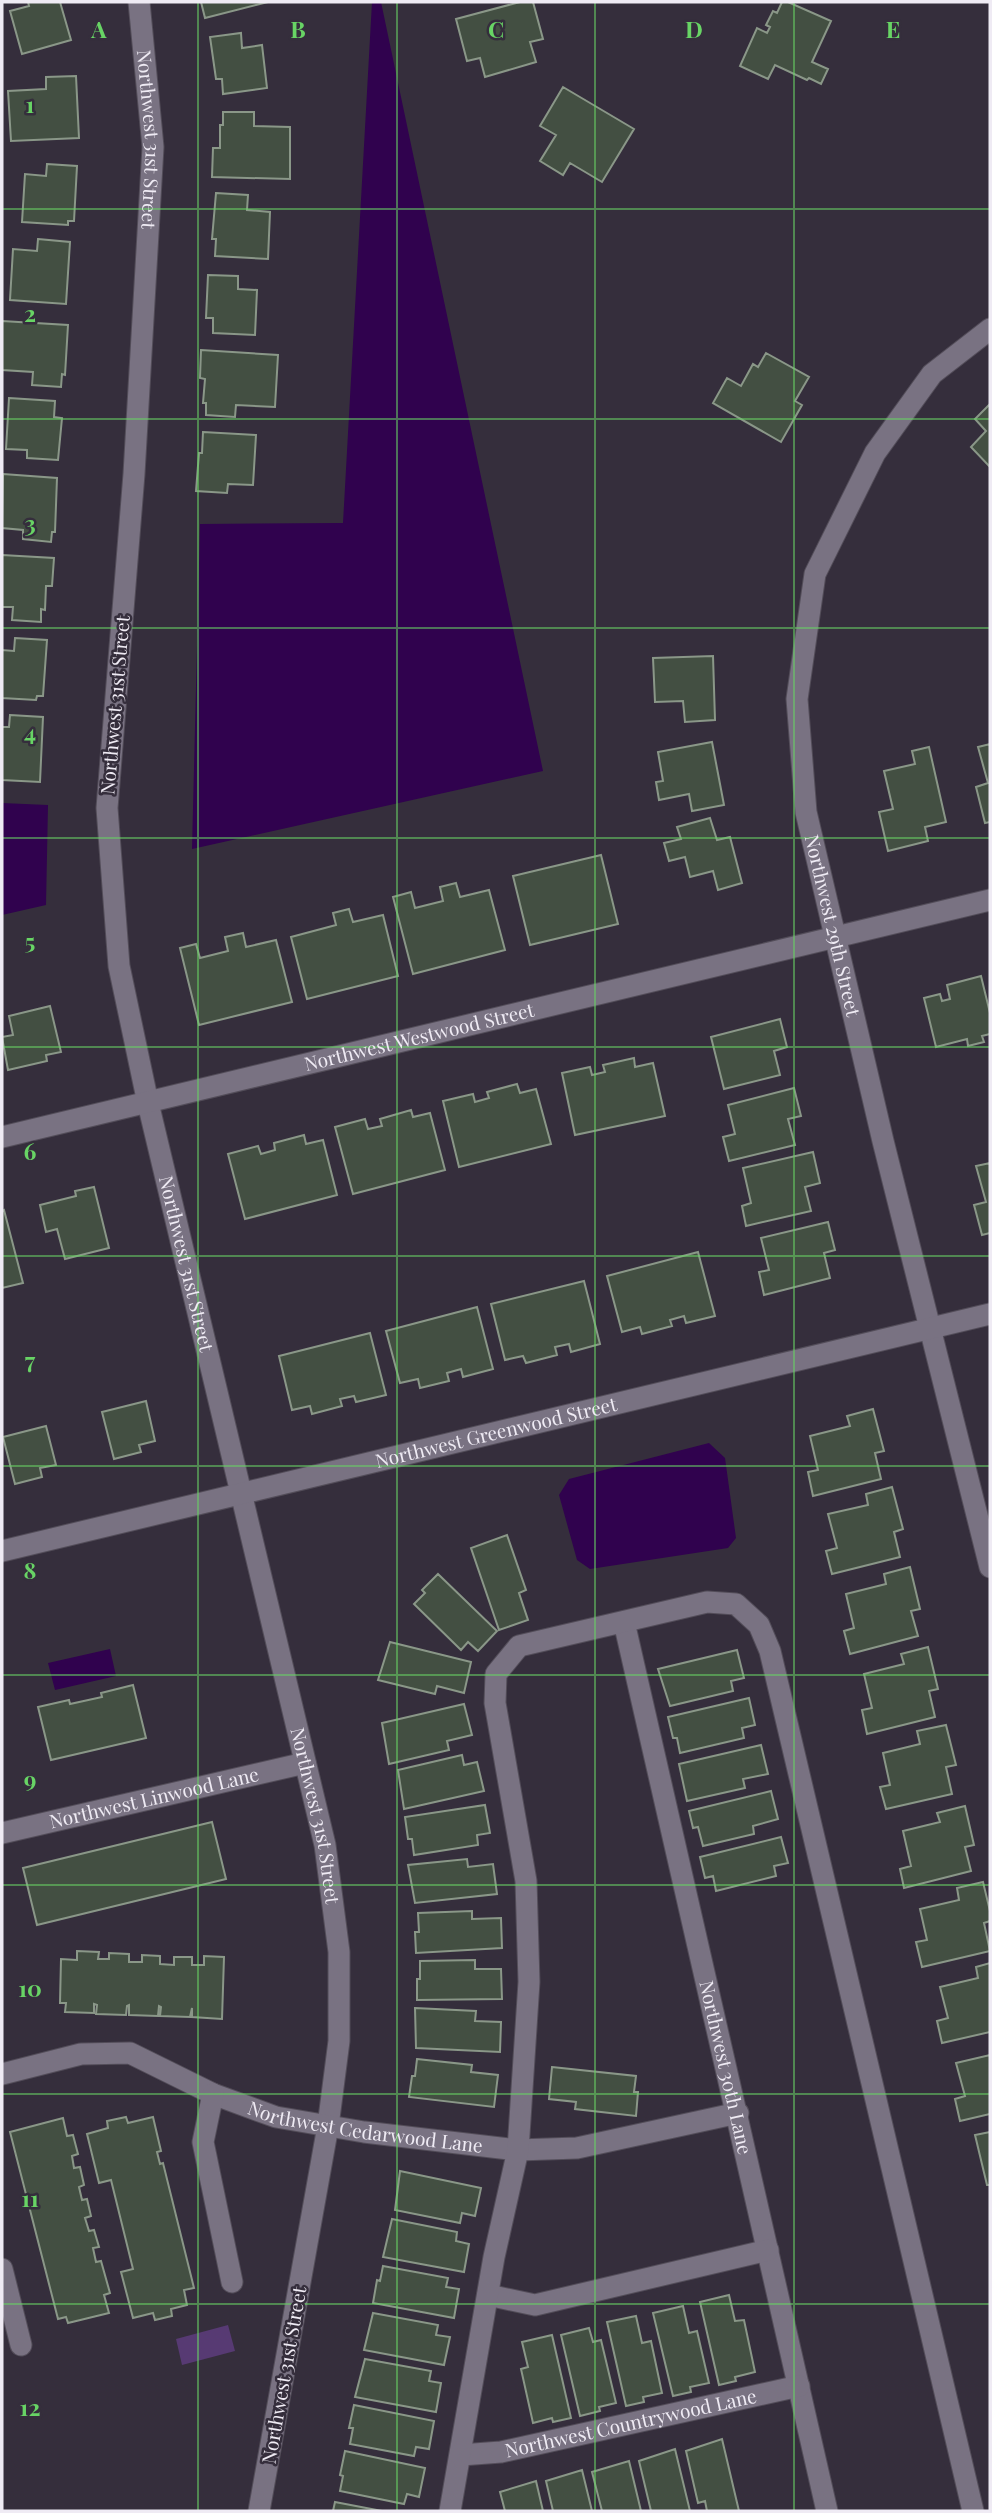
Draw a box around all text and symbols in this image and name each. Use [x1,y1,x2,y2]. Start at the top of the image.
text: A [90,13,107,44]
text: B [290,13,306,44]
text: C [488,13,504,44]
text: D [685,13,703,44]
text: E [886,13,900,44]
street label: Northwest 31st Street [132,49,167,230]
text: 1 [26,88,35,119]
text: 2 [24,297,36,328]
text: 3 [24,507,36,538]
street label: Northwest 31st Street [93,614,135,796]
text: 4 [24,716,36,747]
street label: Northwest 29th Street [800,832,867,1019]
text: 5 [25,925,35,956]
street label: Northwest Westwood Street [301,996,537,1076]
text: 6 [24,1135,37,1166]
street label: Northwest 31st Street [154,1173,221,1354]
text: 7 [25,1344,36,1375]
street label: Northwest Greenwood Street [372,1390,619,1473]
text: 8 [24,1554,36,1585]
street label: Northwest 31st Street [285,1725,347,1906]
street label: Northwest Linwood Lane [47,1760,261,1834]
text: 9 [24,1763,36,1794]
text: 10 [18,1972,42,2003]
street label: Northwest 30th Lane [694,1978,759,2157]
street label: Northwest Cedarwood Lane [245,2094,484,2158]
text: 11 [21,2182,39,2213]
street label: Northwest 31st Street [255,2284,311,2466]
street label: Northwest Countrywood Lane [502,2382,759,2463]
text: 12 [20,2391,40,2422]

